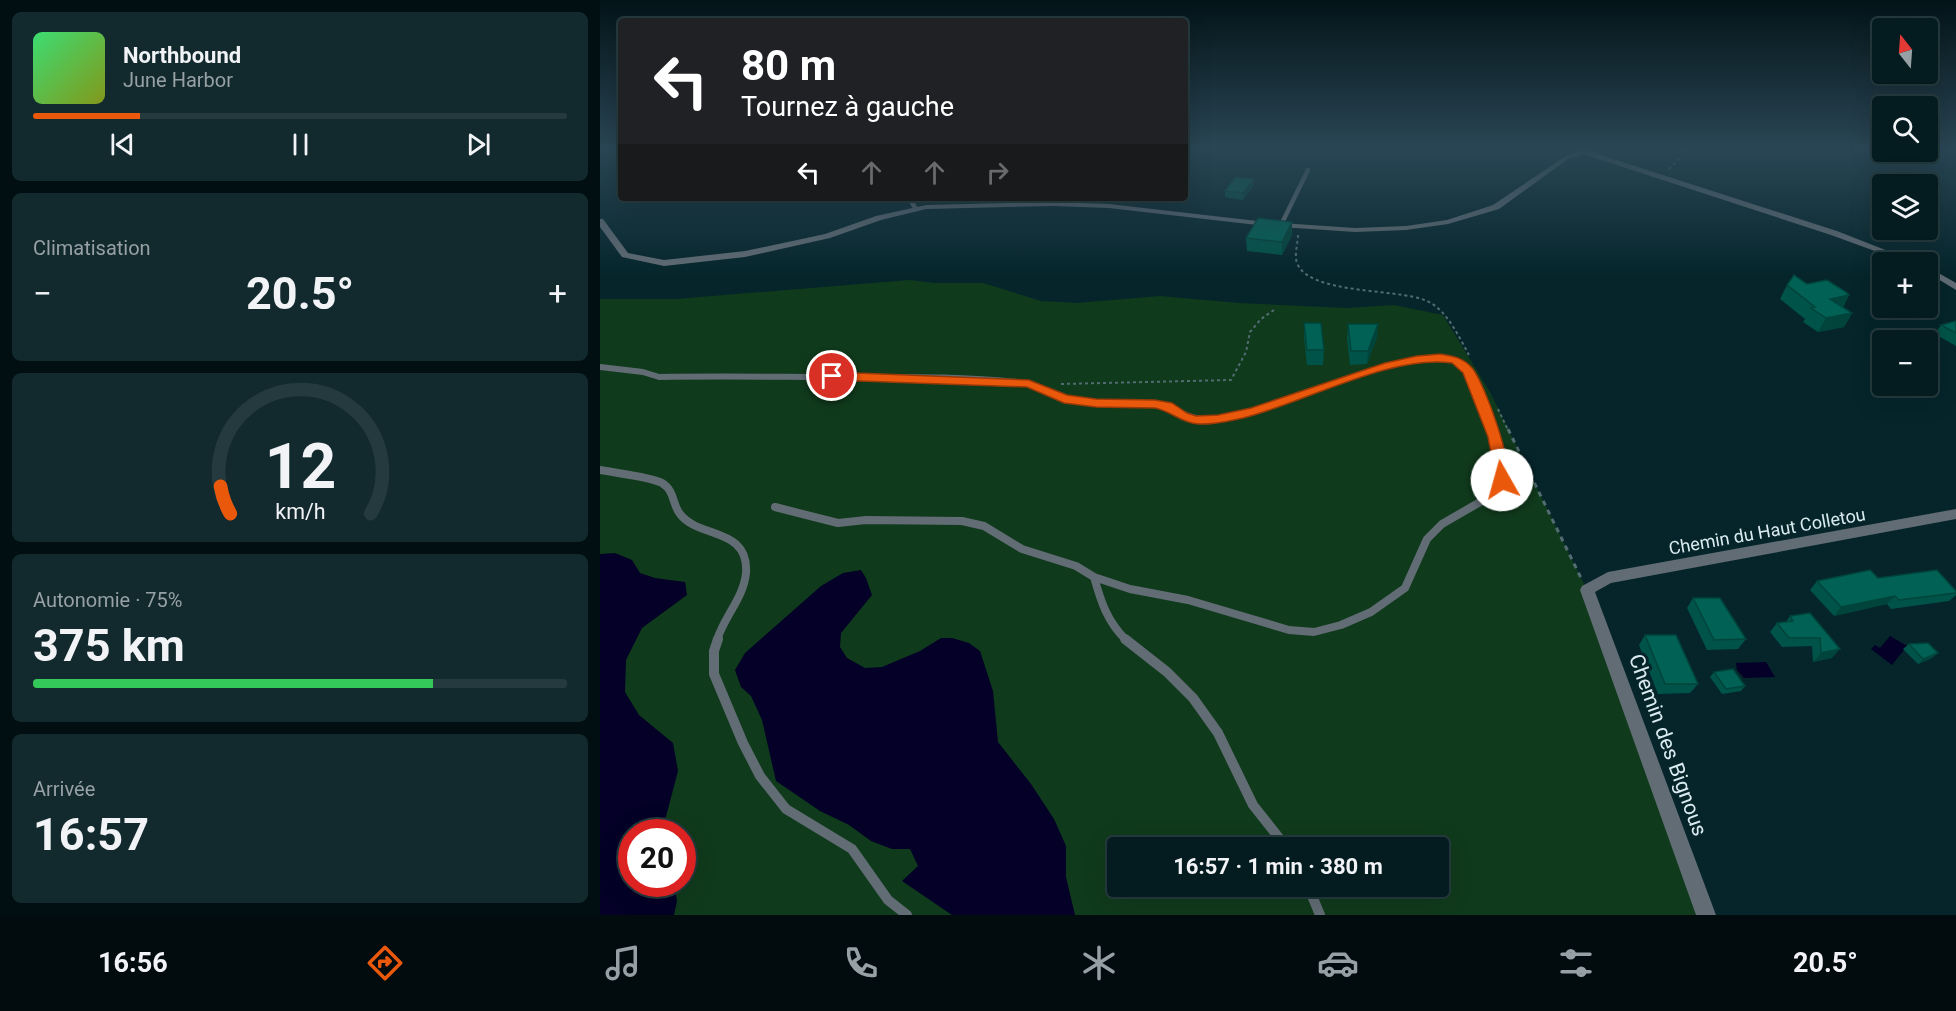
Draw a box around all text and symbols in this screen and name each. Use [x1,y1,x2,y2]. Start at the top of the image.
north arrow [1872,18,1938,84]
map controls [1872,18,1938,396]
text: 80 m [741,41,836,90]
icon: left [642,42,720,120]
text: Northbound [123,43,241,68]
text: June Harbor [123,68,233,92]
text: Tournez à gauche [741,91,954,123]
button: search [1872,96,1938,162]
icon: previous [106,128,139,161]
icon: pause [284,128,317,161]
icon: next [462,128,495,161]
icon: left [792,156,825,189]
icon: ahead [855,156,888,189]
icon: ahead [918,156,951,189]
icon: right [981,156,1014,189]
button: layers [1872,174,1938,240]
text: Climatisation [33,236,151,260]
button: + [1872,252,1938,318]
text: 20.5° [246,267,354,320]
text: − [33,274,52,313]
text: + [548,274,567,313]
button: − [1872,330,1938,396]
pin [806,350,857,401]
icon: arrive [815,359,848,392]
text: 12 [264,431,336,504]
position arrow [1470,448,1534,512]
text: km/h [275,500,325,525]
street label: Chemin du Haut Colletou [1667,503,1867,559]
text: Autonomie · 75% [33,588,182,612]
text: 375 km [33,619,185,672]
street label: Chemin des Bignous [1624,651,1712,839]
text: Arrivée [33,777,95,801]
text: 16:57 [33,808,149,861]
speed limit sign: 20 [618,819,696,897]
text: 16:57 · 1 min · 380 m [1173,854,1383,879]
icon: directions [364,942,406,984]
icon: music [602,942,644,984]
icon: phone [840,942,882,984]
icon: climate [1078,942,1120,984]
icon: car [1317,942,1359,984]
icon: filters [1555,942,1597,984]
text: 16:56 [98,947,168,979]
text: 20.5° [1793,947,1858,979]

